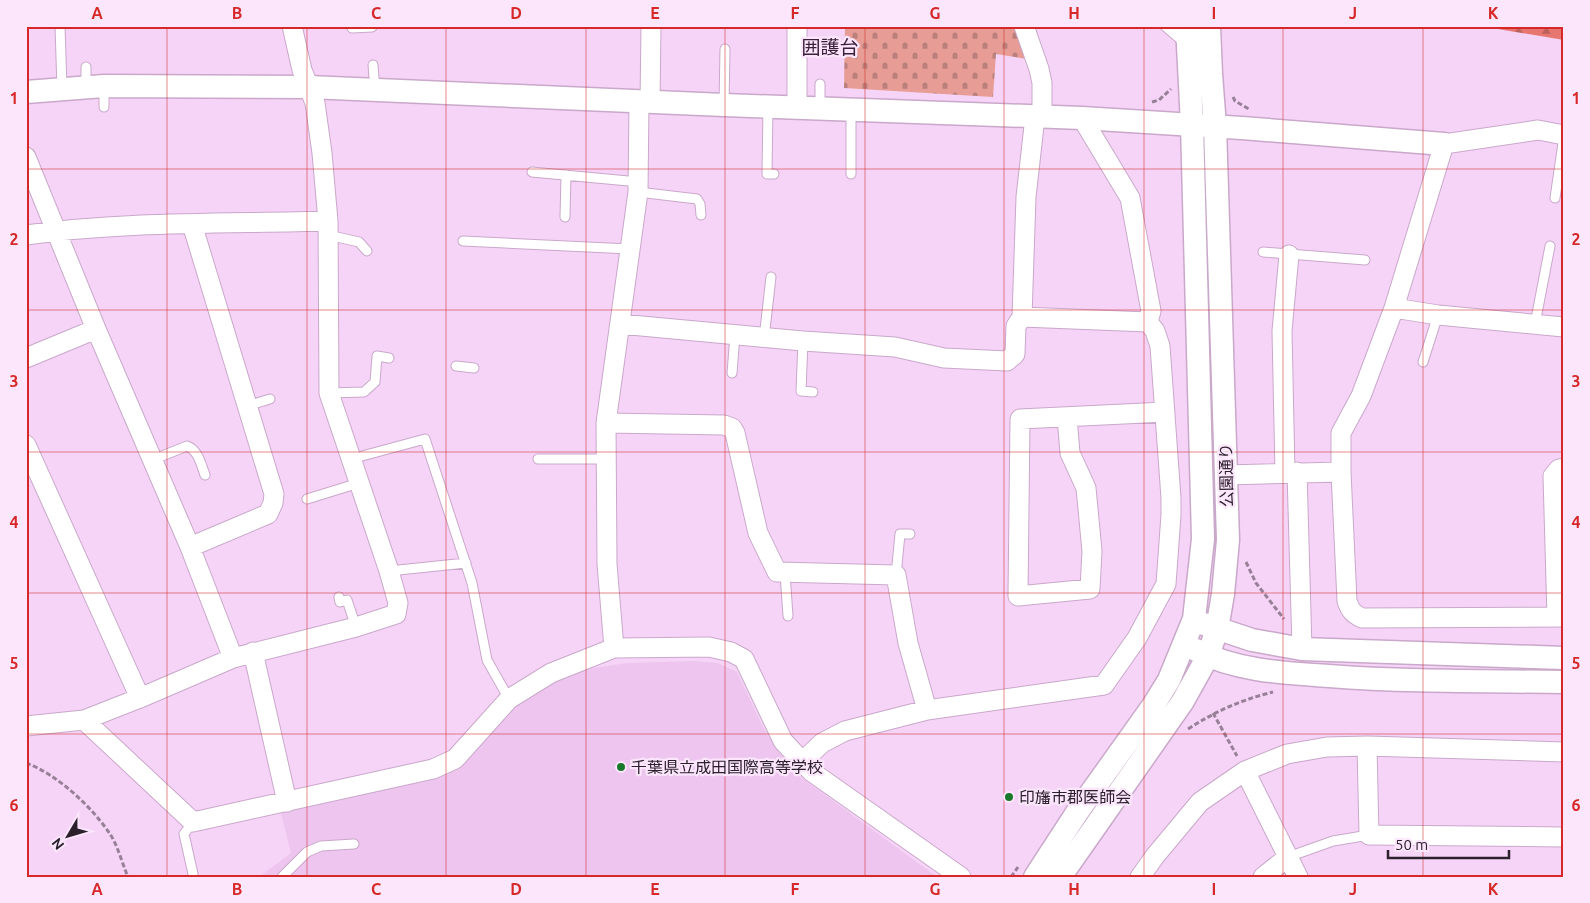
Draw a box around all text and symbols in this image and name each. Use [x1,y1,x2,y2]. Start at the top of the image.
text: A [91,4,103,22]
text: B [232,4,242,22]
text: C [371,4,381,22]
text: D [510,4,522,22]
text: E [650,4,660,22]
text: F [791,4,800,22]
text: G [929,4,941,22]
text: H [1068,4,1080,22]
text: I [1212,4,1216,22]
text: J [1349,4,1357,22]
text: K [1488,4,1499,22]
district label: 囲護台 [801,36,859,58]
text: 1 [9,89,19,107]
text: 1 [1571,89,1581,107]
text: 2 [9,230,19,248]
text: 2 [1571,230,1581,248]
text: 3 [9,372,19,390]
text: 3 [1571,372,1581,390]
street label: 公園通り [1216,443,1236,507]
text: 4 [9,513,19,531]
text: 4 [1571,513,1581,531]
text: 5 [9,654,19,672]
text: 5 [1571,654,1581,672]
place label: 千葉県立成田国際高等学校 [631,758,823,776]
marker: 千葉県立成田国際高等学校 [615,761,627,773]
place label: 印旛市郡医師会 [1019,788,1131,806]
marker: 印旛市郡医師会 [1003,791,1015,803]
text: 6 [9,796,19,814]
text: 6 [1571,796,1581,814]
north arrow [42,810,92,860]
scale bar [1388,828,1509,860]
text: N [48,835,67,853]
text: 50 m [1395,836,1428,853]
text: A [91,880,103,898]
text: B [232,880,242,898]
text: C [371,880,381,898]
text: D [510,880,522,898]
text: E [650,880,660,898]
text: F [791,880,800,898]
text: G [929,880,941,898]
text: H [1068,880,1080,898]
text: I [1212,880,1216,898]
text: J [1349,880,1357,898]
text: K [1488,880,1499,898]

